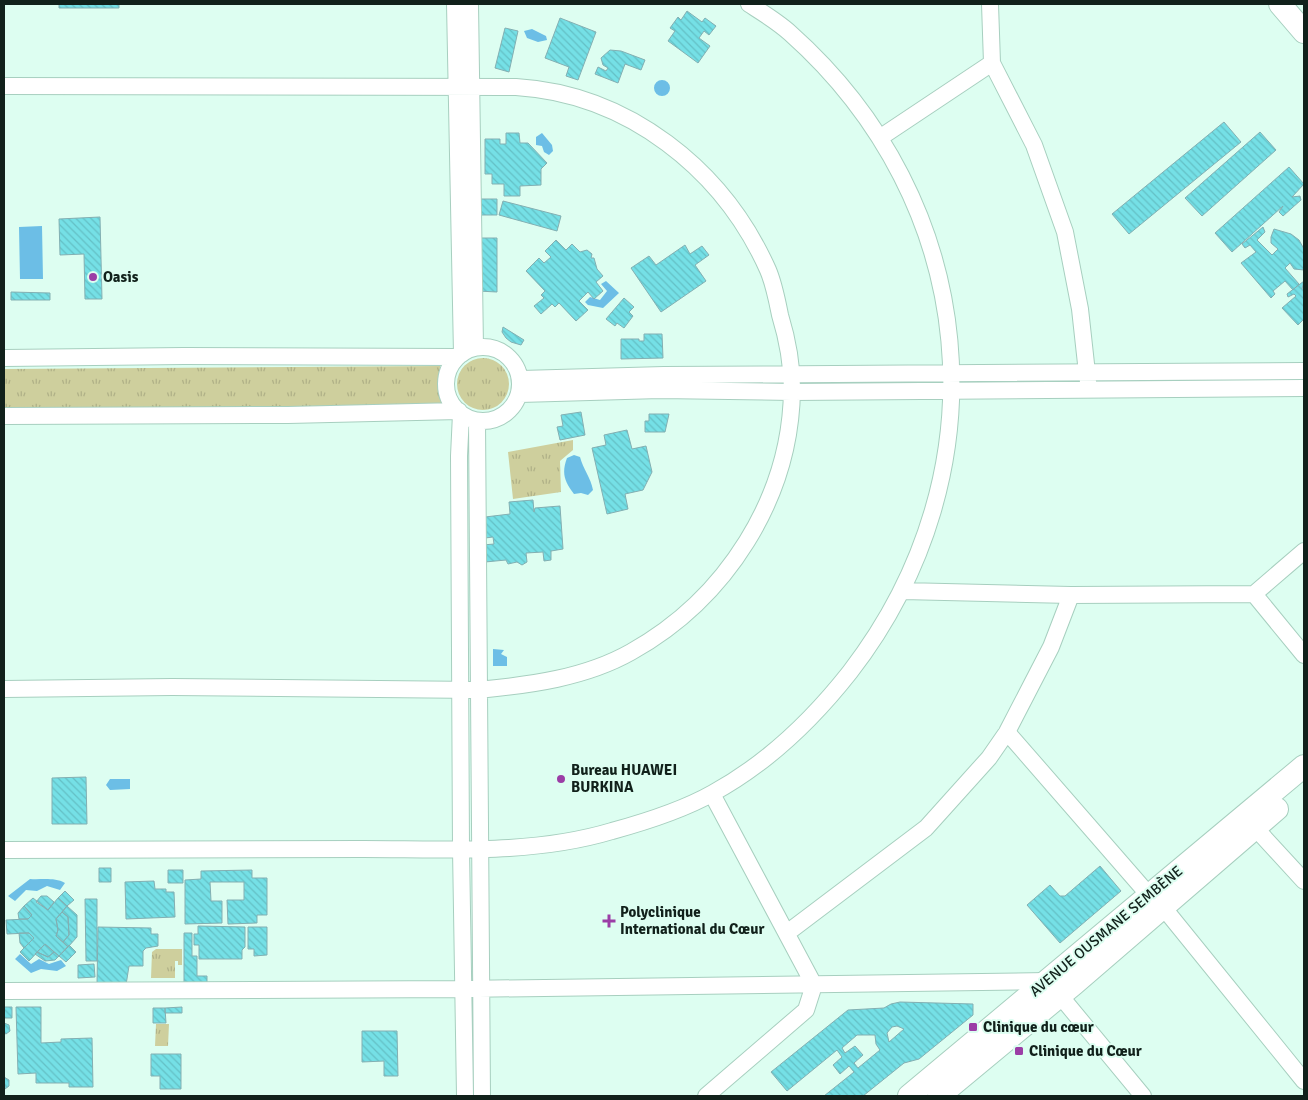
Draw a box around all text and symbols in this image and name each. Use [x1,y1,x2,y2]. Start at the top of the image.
place label: Oasis [103,268,139,286]
marker: Oasis [87,271,99,283]
place label: Bureau HUAWEI BURKINA [571,761,677,796]
marker: Bureau HUAWEI BURKINA [555,773,567,785]
street label: AVENUE OUSMANE SEMBÈNE [1025,861,1186,1000]
place label: Polyclinique International du Cœur [620,903,764,938]
marker: Polyclinique International du Cœur [602,914,616,928]
place label: Clinique du cœur [983,1018,1094,1036]
marker: Clinique du cœur [967,1021,979,1033]
place label: Clinique du Cœur [1029,1042,1142,1060]
marker: Clinique du Cœur [1013,1045,1025,1057]

